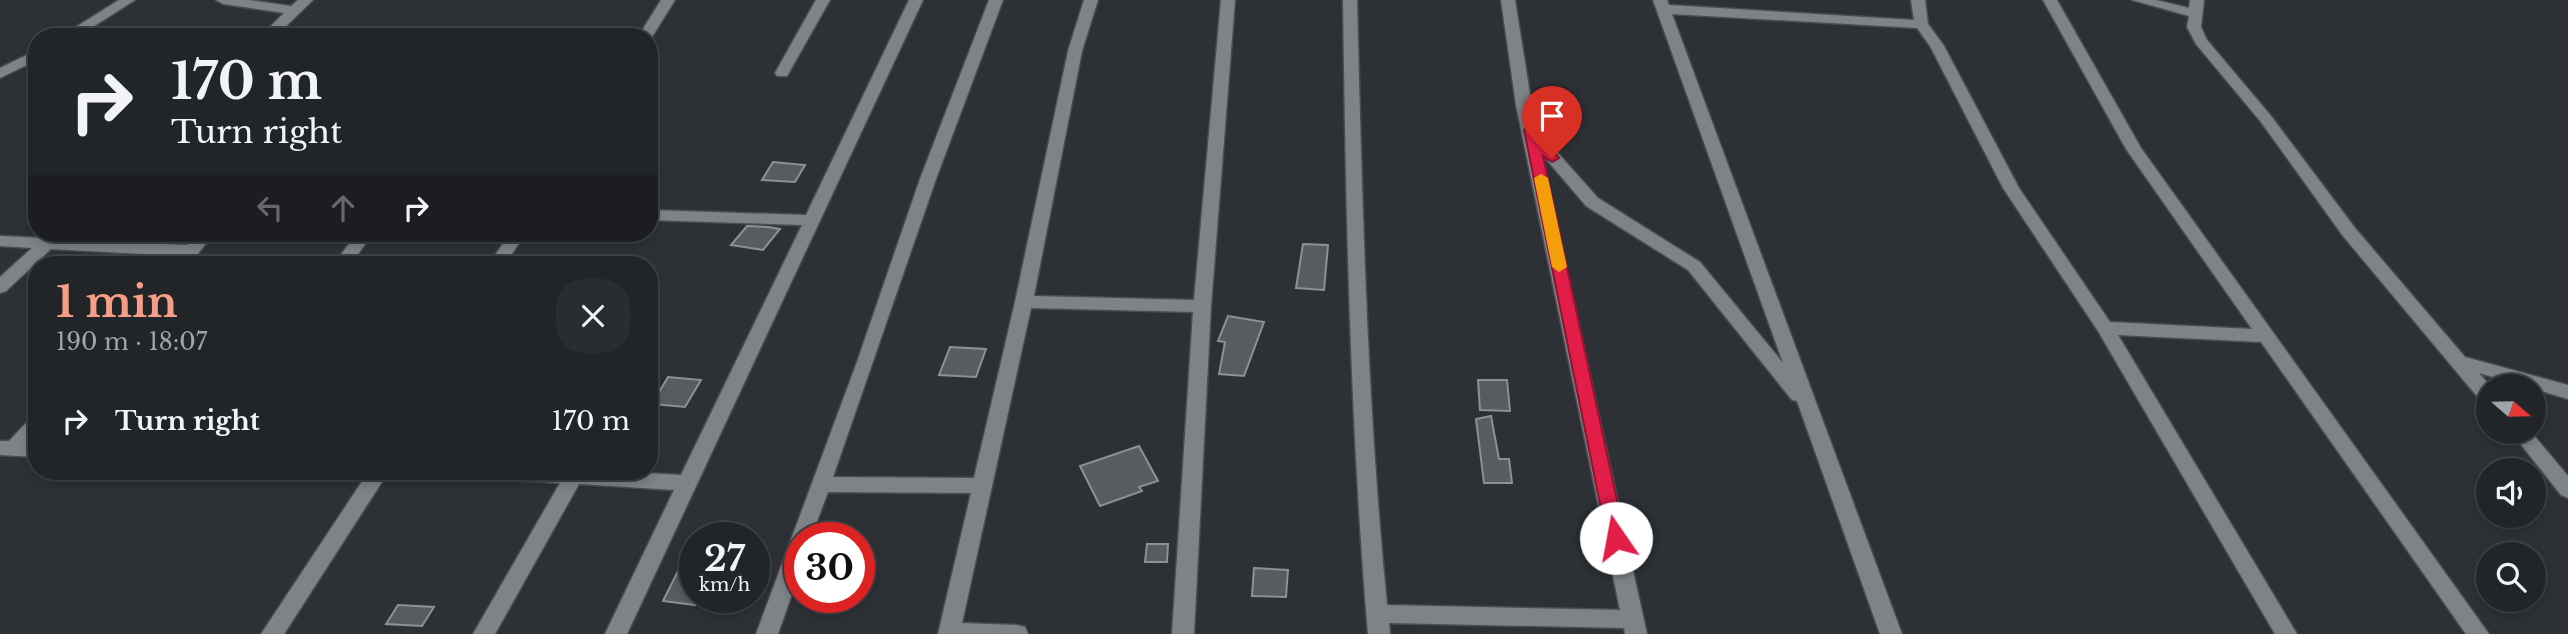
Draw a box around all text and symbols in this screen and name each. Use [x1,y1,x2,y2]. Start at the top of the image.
text: 170 m [171,51,322,112]
icon: right [56,56,147,147]
pin [1522,86,1582,158]
icon: arrive [1533,97,1571,135]
text: Turn right [171,112,342,152]
icon: left [251,189,289,227]
icon: ahead [324,189,362,227]
icon: right [397,189,435,227]
text: 1 min [56,276,178,328]
button: close [556,279,630,353]
text: 190 m · 18:07 [56,328,207,356]
north arrow [2476,374,2546,444]
map controls [2476,374,2546,612]
icon: right [56,402,94,440]
text: Turn right [115,405,260,437]
text: 170 m [551,405,630,437]
button: sound [2476,458,2546,528]
position arrow [1579,501,1653,575]
speed limit sign: 30 [784,522,875,613]
text: 27 [704,537,745,580]
button: search [2476,542,2546,612]
text: km/h [699,574,750,596]

